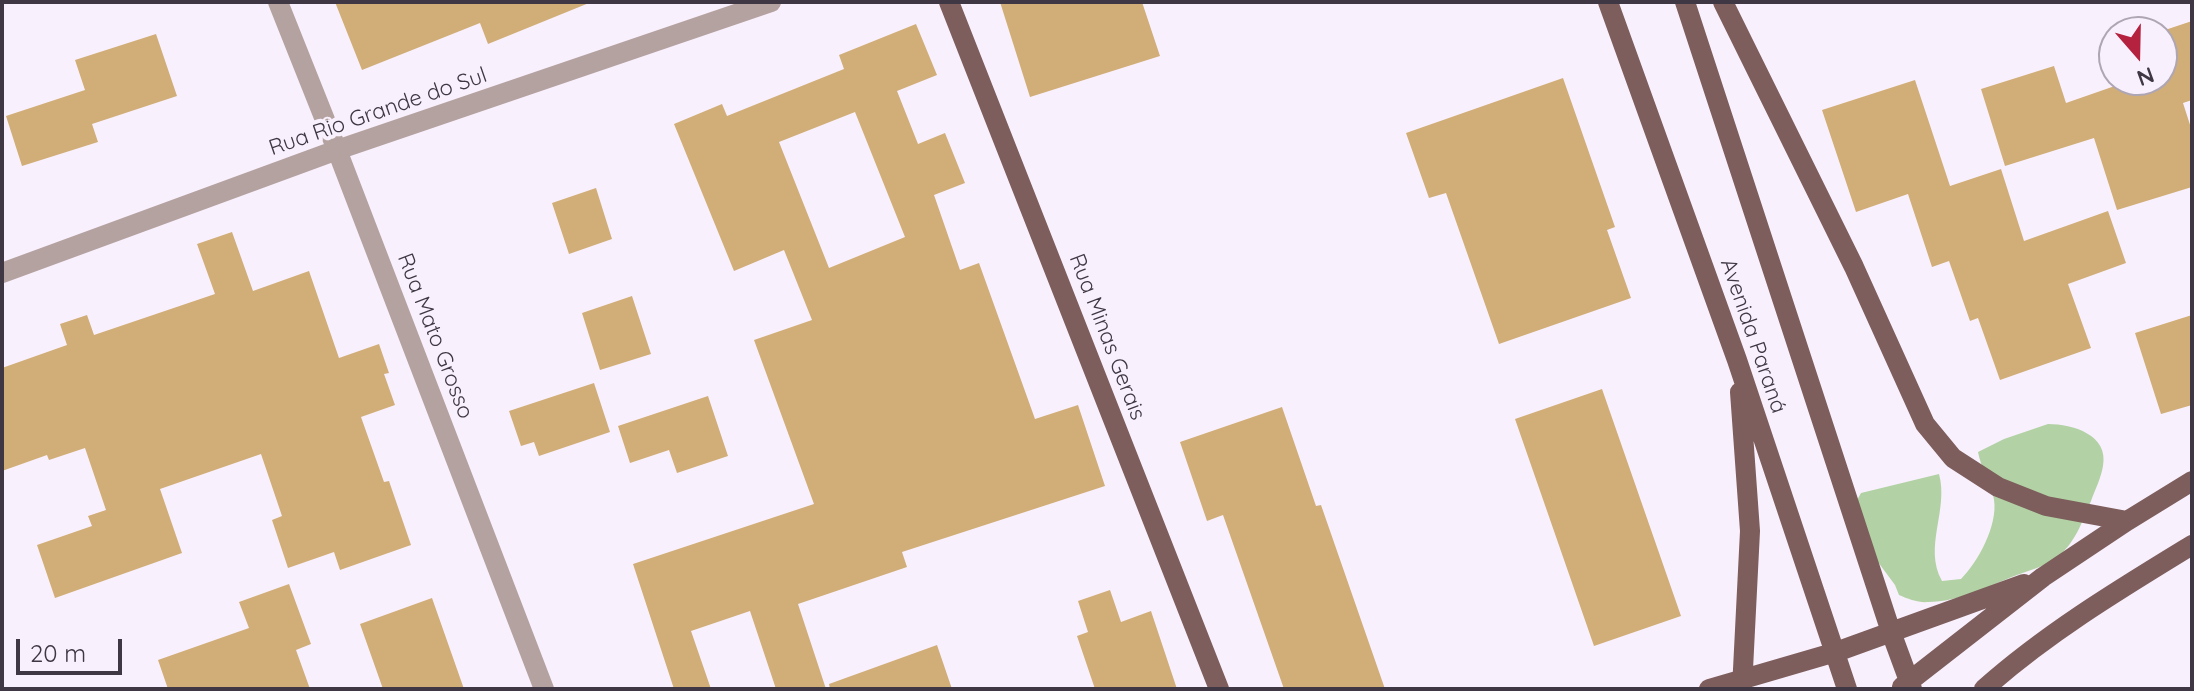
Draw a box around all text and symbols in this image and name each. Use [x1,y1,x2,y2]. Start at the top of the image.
north arrow [2098,16,2178,96]
text: N [2133,61,2158,93]
street label: Rua Rio Grande do Sul [265,62,491,162]
street label: Rua Mato Grosso [391,250,479,422]
street label: Rua Minas Gerais [1063,250,1151,424]
street label: Avenida Paraná [1714,255,1792,417]
scale bar [20,623,126,673]
text: 20 m [30,638,86,668]

